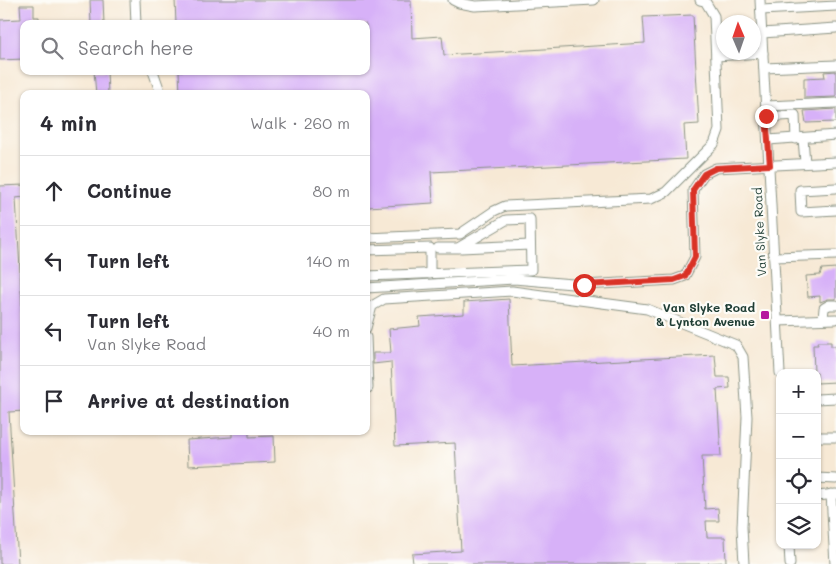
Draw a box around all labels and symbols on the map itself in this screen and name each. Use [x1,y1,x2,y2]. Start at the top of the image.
north arrow [716,15,761,60]
route end [755,105,778,128]
street label: Van Slyke Road [749,187,769,277]
route start [573,274,596,297]
place label: Van Slyke Road & Lynton Avenue [656,299,755,329]
marker: Van Slyke Road & Lynton Avenue [759,309,771,321]

